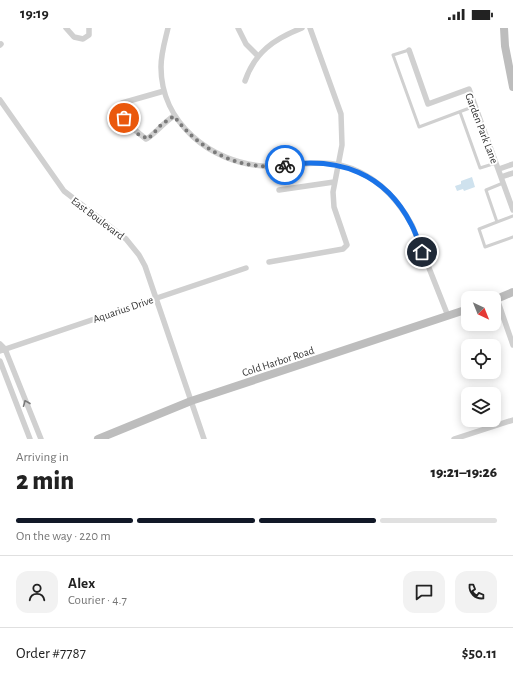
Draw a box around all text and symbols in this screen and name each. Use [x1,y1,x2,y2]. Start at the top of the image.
text: 19:19 [20,6,49,21]
street label: Garden Park Lane [463,91,500,165]
pin [107,101,141,135]
icon: bag [113,107,135,129]
courier [265,145,305,185]
icon: bike [274,154,296,176]
street label: East Boulevard [69,195,126,242]
pin [405,235,439,269]
icon: home [411,241,433,263]
north arrow [461,291,501,331]
map controls [461,291,501,427]
street label: Aquarius Drive [92,294,155,325]
button: locate [461,339,501,379]
street label: Cold Harbor Road [241,345,316,378]
button: layers [461,387,501,427]
one-way arrow [23,399,31,406]
text: Arriving in [16,451,69,464]
text: 19:21–19:26 [430,465,497,480]
text: 2 min [16,468,74,494]
text: On the way · 220 m [16,530,111,543]
button: person [16,571,58,613]
button: chat [403,571,445,613]
button: phone [455,571,497,613]
text: Alex [68,576,95,591]
text: Courier · 4.7 [68,594,127,607]
text: Order #7787 [16,646,86,661]
text: $50.11 [462,646,497,661]

